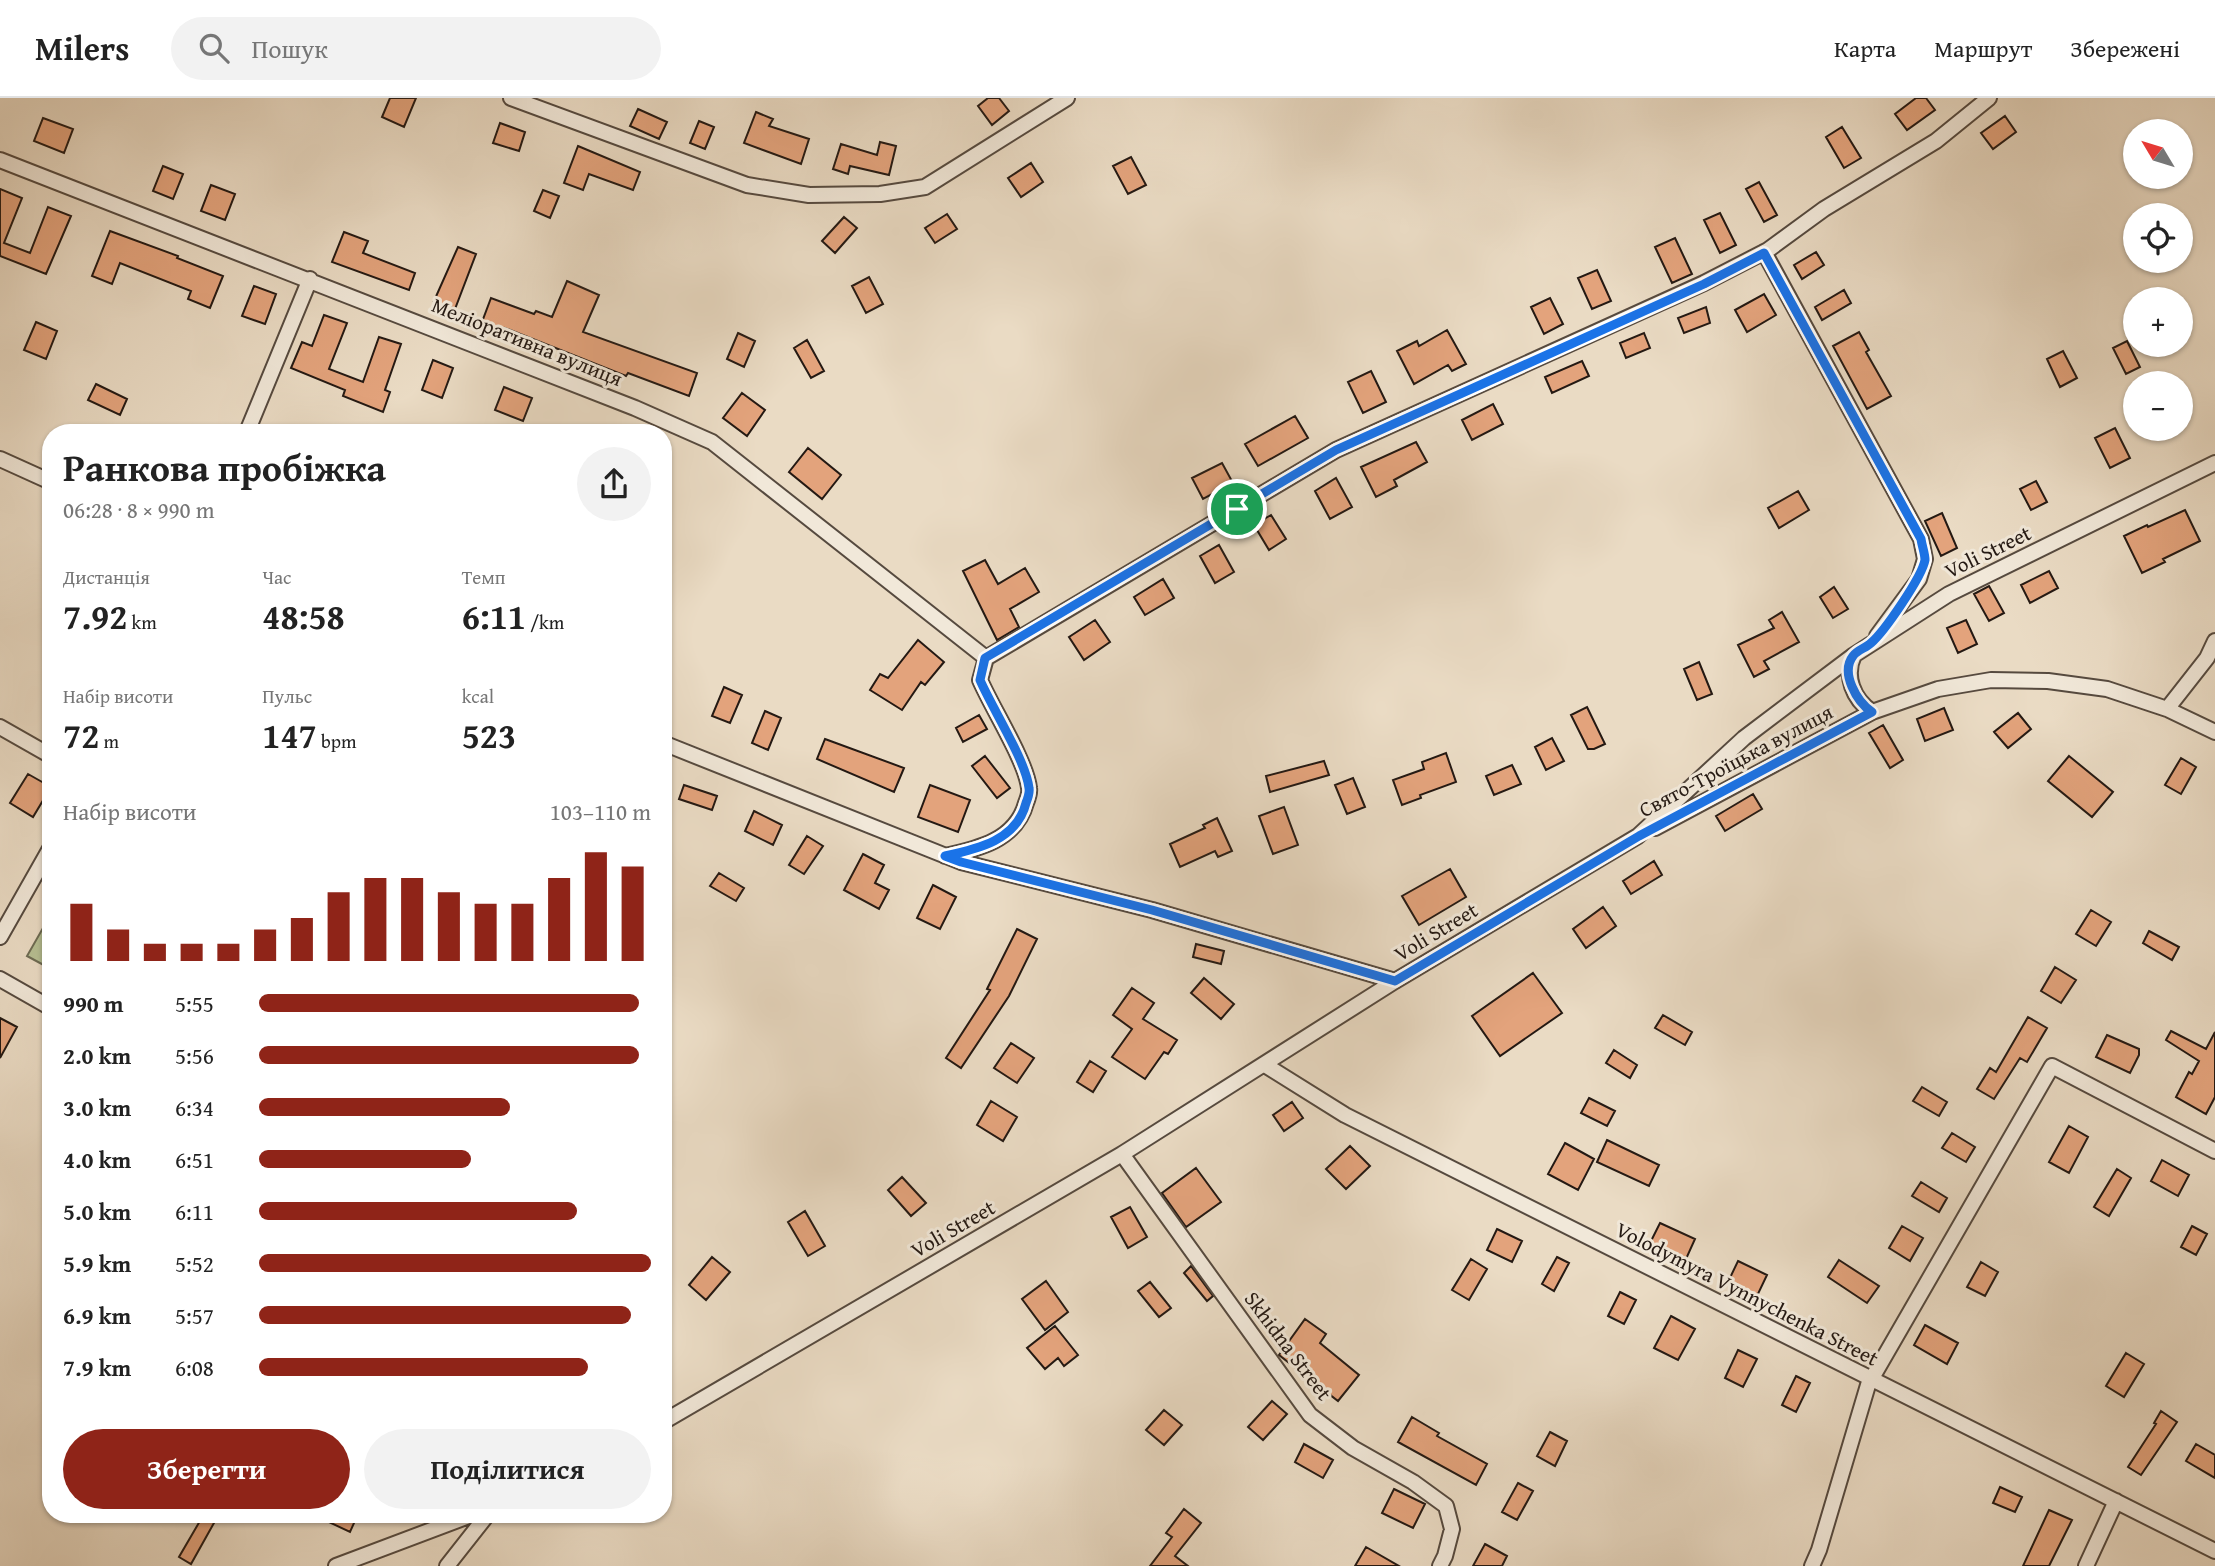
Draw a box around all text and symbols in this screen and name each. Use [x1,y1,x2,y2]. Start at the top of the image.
search box [171,17,661,80]
text: Milers [35,24,129,72]
icon: search [195,29,233,67]
text: Пошук [251,29,328,68]
text: Карта [1834,31,1896,66]
text: Маршрут [1934,31,2032,66]
text: Збережені [2070,31,2180,66]
north arrow [2123,119,2193,189]
map controls [2123,119,2193,441]
button: locate [2123,203,2193,273]
button: + [2123,287,2193,357]
street label: Меліоративна вулиця [427,289,627,394]
button: − [2123,371,2193,441]
text: Ранкова пробіжка [63,439,386,495]
button: share [577,447,651,521]
pin [1207,479,1267,539]
icon: arrive [1218,490,1256,528]
text: 06:28 · 8 × 990 m [63,493,215,526]
street label: Voli Street [1939,517,2037,586]
text: Дистанція [63,563,150,591]
text: Час [262,563,291,591]
text: Темп [462,563,506,591]
text: 7.92 [63,591,127,642]
text: 48:58 [262,591,345,642]
text: 6:11 [462,591,526,642]
text: km [127,608,157,636]
text: /km [526,608,564,636]
text: Набір висоти [63,682,173,710]
text: Пульс [262,682,312,710]
text: kcal [462,682,494,710]
street label: Свято-Троїцька вулиця [1633,696,1839,825]
text: 72 [63,710,99,761]
text: 147 [262,710,317,761]
text: 523 [462,710,516,761]
text: m [99,727,119,755]
text: bpm [317,727,357,755]
text: Набір висоти [63,795,197,828]
text: 103–110 m [550,795,651,828]
street label: Voli Street [1388,894,1484,969]
text: 990 m [63,987,124,1020]
text: 5:55 [175,987,214,1020]
text: 2.0 km [63,1039,131,1072]
text: 5:56 [175,1039,214,1072]
text: 3.0 km [63,1091,131,1124]
text: 6:34 [175,1091,214,1124]
text: 4.0 km [63,1143,131,1176]
text: 6:51 [175,1143,214,1176]
street label: Voli Street [905,1192,1001,1265]
text: 5.0 km [63,1195,131,1228]
text: 6:11 [175,1195,214,1228]
street label: Volodymyra Vynnychenka Street [1610,1214,1884,1374]
text: 5.9 km [63,1247,131,1280]
text: 5:52 [175,1247,214,1280]
street label: Skhidna Street [1237,1285,1340,1407]
text: 6.9 km [63,1299,131,1332]
text: 5:57 [175,1299,214,1332]
text: 7.9 km [63,1351,131,1384]
text: 6:08 [175,1351,214,1384]
button: Зберегти [63,1429,350,1509]
button: Поділитися [364,1429,651,1509]

